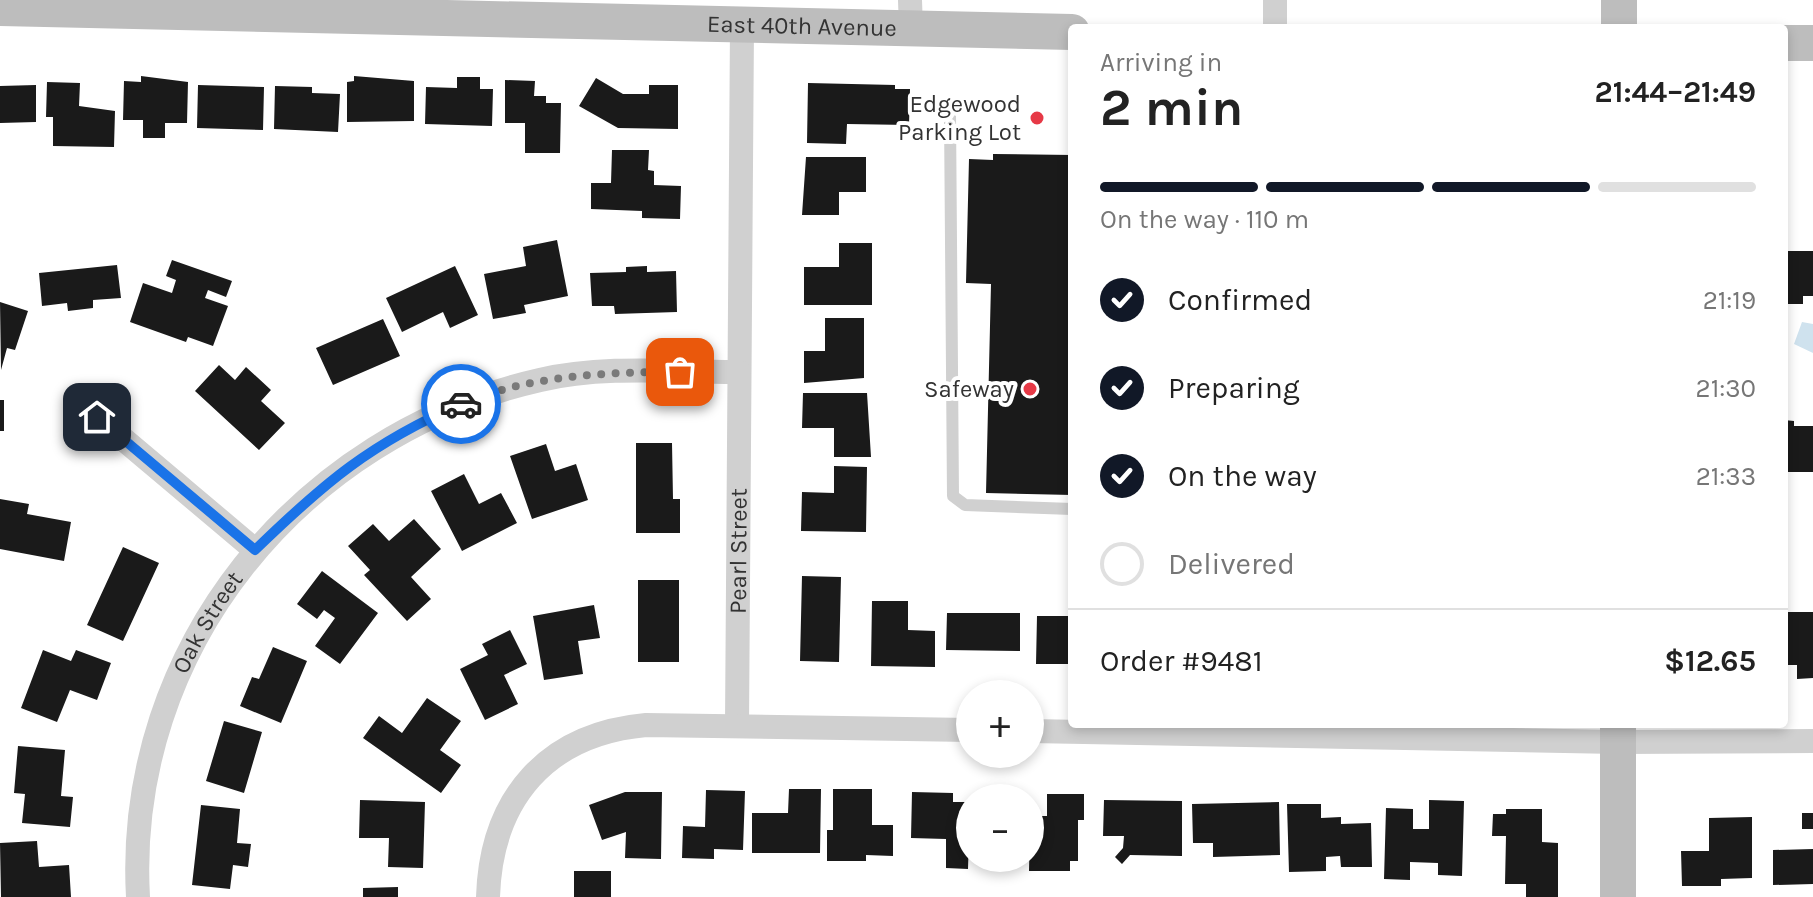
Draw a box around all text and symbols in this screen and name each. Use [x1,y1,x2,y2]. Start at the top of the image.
street label: East 40th Avenue [707,10,897,42]
text: Arriving in [1100,47,1222,78]
text: 21:44–21:49 [1595,74,1756,110]
text: 2 min [1100,77,1243,138]
place label: Edgewood Parking Lot [898,90,1021,146]
marker: Edgewood Parking Lot [1028,109,1046,127]
text: On the way · 110 m [1100,204,1309,235]
icon: check [1100,278,1144,322]
text: Confirmed [1168,282,1312,318]
text: 21:19 [1703,285,1756,316]
pin [646,338,714,406]
icon: bag [658,350,702,394]
courier [421,364,501,444]
icon: check [1100,366,1144,410]
text: Preparing [1168,370,1300,406]
text: 21:30 [1696,373,1756,404]
place label: Safeway [924,375,1014,403]
marker: Safeway [1021,380,1039,398]
icon: car [439,382,483,426]
pin [63,383,131,451]
icon: home [75,395,119,439]
icon: check [1100,454,1144,498]
text: On the way [1168,458,1317,494]
text: 21:33 [1696,461,1756,492]
street label: Pearl Street [724,488,753,614]
text: Delivered [1168,546,1295,582]
street label: Oak Street [167,566,249,678]
text: Order #9481 [1100,643,1263,679]
text: $12.65 [1664,643,1756,679]
map controls [956,680,1044,872]
button: + [956,680,1044,768]
button: − [956,784,1044,872]

